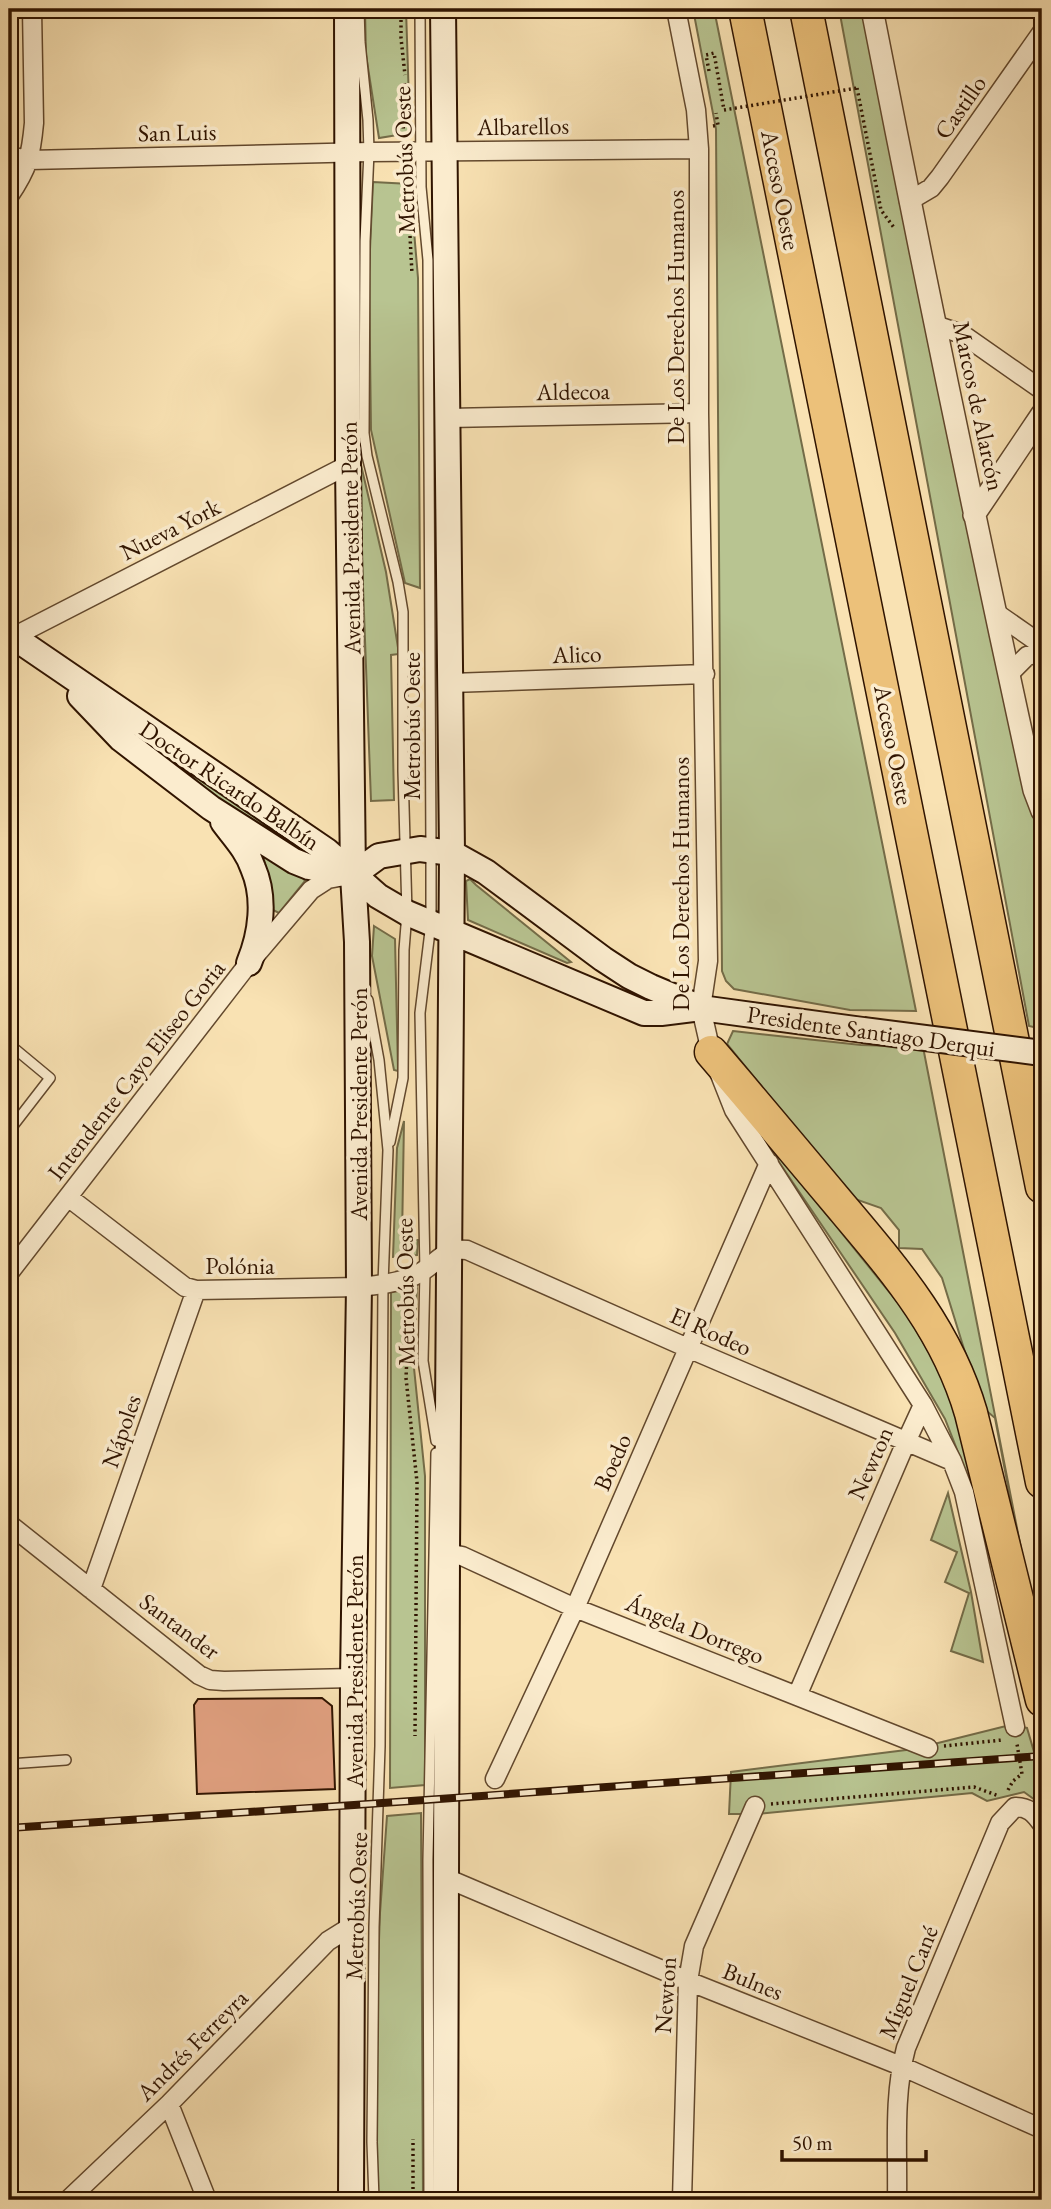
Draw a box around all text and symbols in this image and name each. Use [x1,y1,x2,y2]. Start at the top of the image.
street label: Castillo [927,69,993,145]
street label: Metrobús Oeste [386,86,422,234]
street label: Albarellos [476,110,569,142]
street label: San Luis [137,116,217,148]
street label: Acceso Oeste [754,127,808,252]
street label: De Los Derechos Humanos [660,190,691,444]
street label: Marcos de Alarcón [946,318,1012,494]
street label: Aldecoa [535,375,611,407]
street label: Avenida Presidente Perón [332,421,368,656]
street label: Nueva York [115,490,226,567]
street label: Alico [551,638,602,670]
street label: Metrobús Oeste [396,652,427,800]
street label: Acceso Oeste [867,682,921,807]
street label: Doctor Ricardo Balbín [134,713,326,857]
street label: De Los Derechos Humanos [665,757,696,1011]
street label: Intendente Cayo Eliseo Goria [40,953,232,1186]
street label: Avenida Presidente Perón [343,987,374,1222]
street label: Presidente Santiago Derqui [745,998,997,1064]
street label: Metrobús Oeste [388,1218,422,1366]
street label: Polónia [205,1250,275,1281]
street label: El Rodeo [665,1299,757,1363]
street label: Nápoles [94,1390,148,1472]
street label: Newton [840,1421,900,1504]
street label: Boedo [586,1429,638,1495]
street label: Avenida Presidente Perón [339,1554,370,1789]
street label: Santander [134,1586,226,1666]
street label: Ángela Dorrego [620,1587,769,1671]
street label: Metrobús Oeste [338,1832,374,1980]
street label: Miguel Cané [871,1921,945,2043]
street label: Newton [647,1955,683,2034]
street label: Bulnes [718,1955,788,2007]
street label: Andrés Ferreyra [129,1982,255,2108]
scale bar [782,2118,925,2162]
text: 50 m [792,2129,833,2156]

